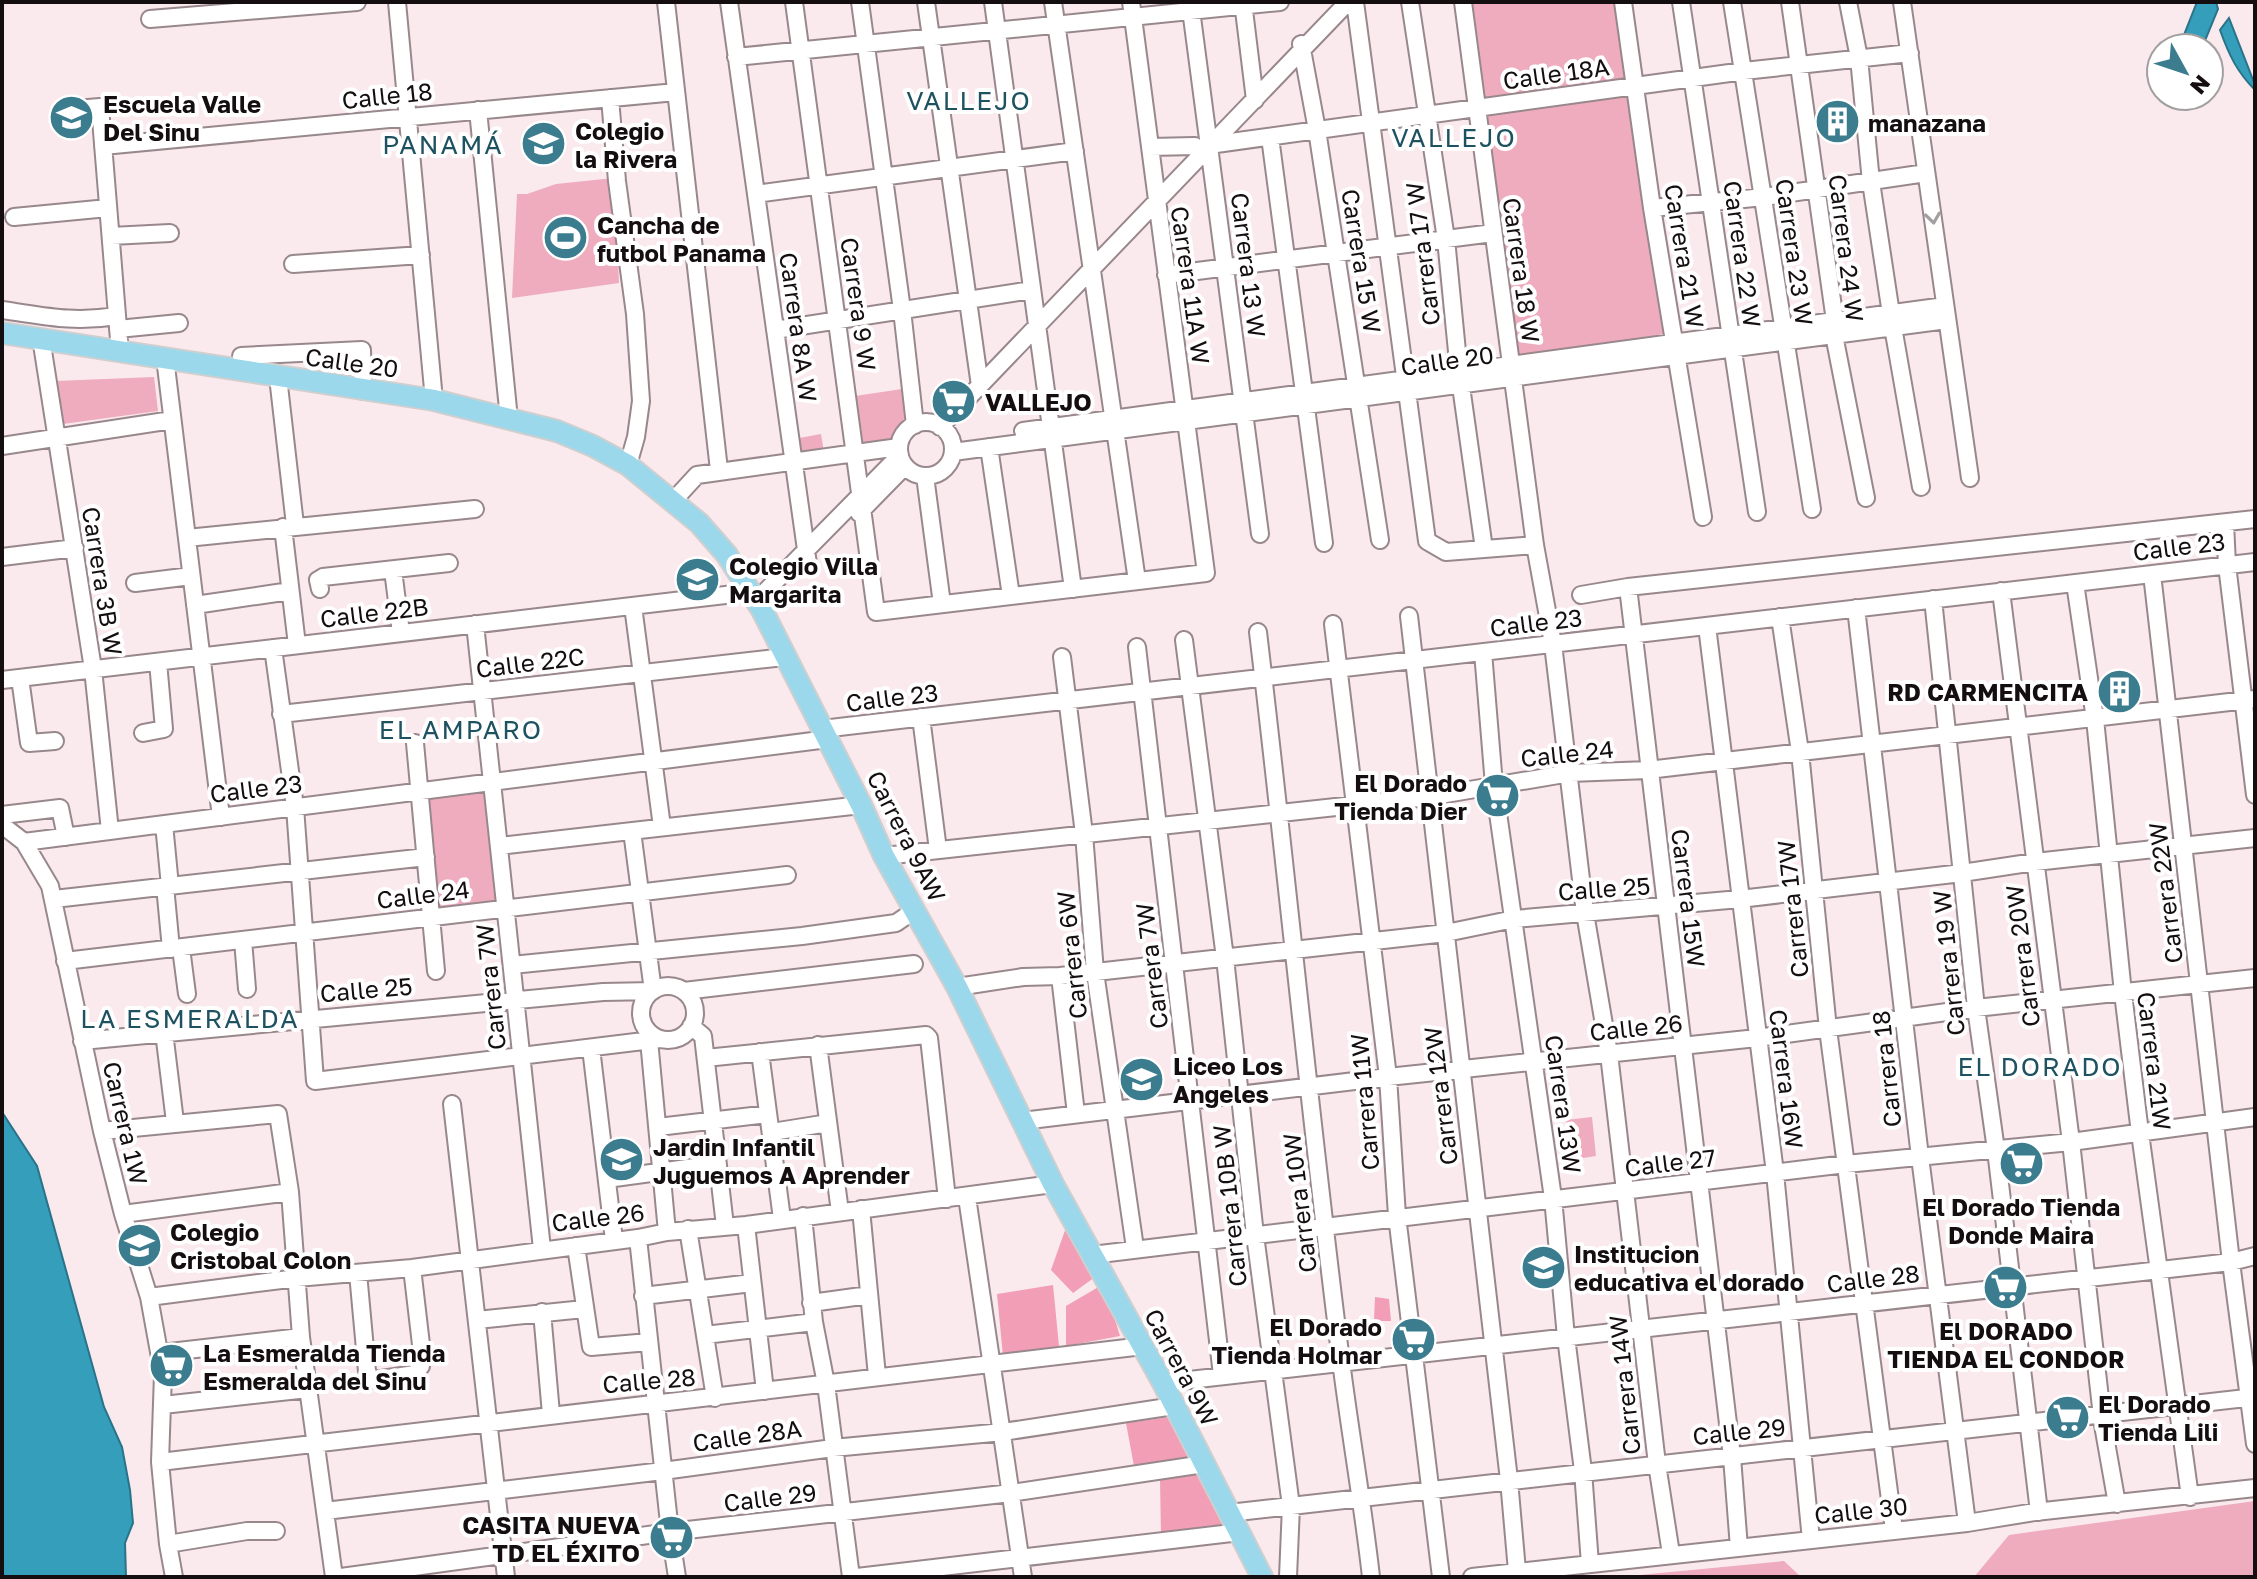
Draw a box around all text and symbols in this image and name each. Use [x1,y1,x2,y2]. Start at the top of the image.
north arrow [2145,32,2225,112]
street label: Calle 18A [1501,51,1611,95]
text: N [2185,70,2216,100]
street label: Calle 18 [340,76,434,114]
district label: VALLEJO [906,85,1032,116]
place label: Escuela Valle Del Sinu [103,89,261,146]
school or university icon: Escuela Valle Del Sinu [48,93,96,141]
building icon: manazana [1813,98,1861,146]
place label: manazana [1868,108,1986,137]
place label: Colegio la Rivera [575,116,677,173]
school or university icon: Colegio la Rivera [520,120,568,168]
district label: VALLEJO [1391,122,1517,153]
district label: PANAMÁ [382,129,504,160]
street label: Carrera 24 W [1824,173,1870,323]
street label: Carrera 23 W [1770,177,1820,327]
street label: Carrera 22 W [1718,179,1768,329]
street label: Carrera 17 W [1399,181,1445,327]
street label: Carrera 21 W [1659,182,1711,330]
street label: Carrera 15 W [1336,187,1388,335]
street label: Carrera 13 W [1226,191,1272,339]
street label: Carrera 18 W [1497,196,1547,344]
street label: Carrera 11A W [1166,204,1216,366]
place label: Cancha de futbol Panama [597,210,766,267]
one-way arrow [1924,211,1941,225]
sports icon: Cancha de futbol Panama [542,214,590,262]
street label: Carrera 9 W [835,235,883,373]
street label: Carrera 8A W [774,250,824,404]
street label: Calle 20 [1399,339,1495,381]
street label: Calle 20 [304,341,400,383]
supermarket icon: VALLEJO [930,377,978,425]
place label: VALLEJO [985,387,1092,416]
street label: Carrera 3B W [77,505,129,657]
street label: Calle 23 [2131,526,2227,566]
place label: Colegio Villa Margarita [729,551,878,608]
school or university icon: Colegio Villa Margarita [674,555,722,603]
street label: Calle 22B [318,591,430,633]
street label: Calle 23 [1488,602,1584,642]
street label: Calle 22C [474,641,586,683]
building icon: RD CARMENCITA [2095,667,2143,715]
street label: Calle 23 [844,677,940,717]
place label: RD CARMENCITA [1887,677,2088,706]
district label: EL AMPARO [379,714,543,745]
street label: Calle 24 [1519,734,1615,772]
street label: Carrera 9AW [862,766,952,906]
street label: Calle 23 [208,768,304,808]
place label: El Dorado Tienda Dier [1334,768,1467,825]
supermarket icon: El Dorado Tienda Dier [1474,772,1522,820]
street label: Carrera 22W [2142,821,2188,965]
street label: Carrera 15W [1666,827,1712,969]
street label: Carrera 17W [1770,839,1814,979]
street label: Calle 25 [1557,870,1651,906]
street label: Calle 24 [375,874,471,914]
street label: Carrera 20W [1999,883,2045,1029]
street label: Carrera 19 W [1926,889,1970,1037]
street label: Carrera 6W [1050,890,1092,1020]
street label: Carrera 7W [1129,901,1173,1031]
street label: Carrera 7W [469,922,511,1052]
street label: Calle 25 [319,971,413,1007]
street label: Carrera 21W [2132,990,2178,1132]
district label: LA ESMERALDA [80,1003,300,1034]
street label: Calle 26 [1588,1008,1684,1046]
street label: Carrera 16W [1764,1008,1810,1150]
street label: Carrera 18 [1865,1009,1907,1129]
street label: Carrera 12W [1417,1025,1463,1167]
street label: Carrera 11W [1344,1032,1384,1172]
street label: Carrera 13W [1540,1033,1588,1175]
place label: Liceo Los Angeles [1173,1051,1283,1108]
district label: EL DORADO [1957,1051,2123,1082]
school or university icon: Liceo Los Angeles [1118,1055,1166,1103]
street label: Carrera 1W [98,1059,154,1187]
street label: Carrera 10B W [1206,1124,1252,1288]
street label: Carrera 10W [1276,1131,1322,1275]
place label: Jardin Infantil Juguemos A Aprender [653,1132,910,1189]
school or university icon: Jardin Infantil Juguemos A Aprender [598,1136,646,1184]
supermarket icon: El Dorado Tienda Donde Maira [1997,1140,2045,1188]
street label: Calle 27 [1623,1142,1717,1182]
place label: El Dorado Tienda Donde Maira [1922,1192,2120,1249]
street label: Calle 26 [550,1197,646,1237]
place label: Colegio Cristobal Colon [170,1217,351,1274]
school or university icon: Colegio Cristobal Colon [115,1221,163,1269]
place label: Institucion educativa el dorado [1574,1239,1804,1296]
school or university icon: Institucion educativa el dorado [1519,1243,1567,1291]
street label: Calle 28 [1825,1258,1921,1298]
supermarket icon: El DORADO TIENDA EL CONDOR [1982,1264,2030,1312]
street label: Carrera 9W [1139,1303,1225,1431]
place label: El Dorado Tienda Holmar [1212,1312,1382,1369]
street label: Carrera 14W [1602,1314,1646,1456]
supermarket icon: El Dorado Tienda Holmar [1389,1316,1437,1364]
place label: El DORADO TIENDA EL CONDOR [1887,1316,2125,1373]
place label: La Esmeralda Tienda Esmeralda del Sinu [203,1338,446,1395]
supermarket icon: La Esmeralda Tienda Esmeralda del Sinu [148,1342,196,1390]
street label: Calle 28 [601,1361,697,1399]
place label: El Dorado Tienda Lili [2098,1389,2218,1446]
supermarket icon: El Dorado Tienda Lili [2043,1393,2091,1441]
street label: Calle 29 [1691,1412,1787,1450]
street label: Calle 28A [691,1413,803,1457]
street label: Calle 29 [722,1477,818,1517]
street label: Calle 30 [1813,1491,1909,1529]
place label: CASITA NUEVA TD EL ÉXITO [462,1510,640,1567]
supermarket icon: CASITA NUEVA TD EL ÉXITO [647,1514,695,1562]

